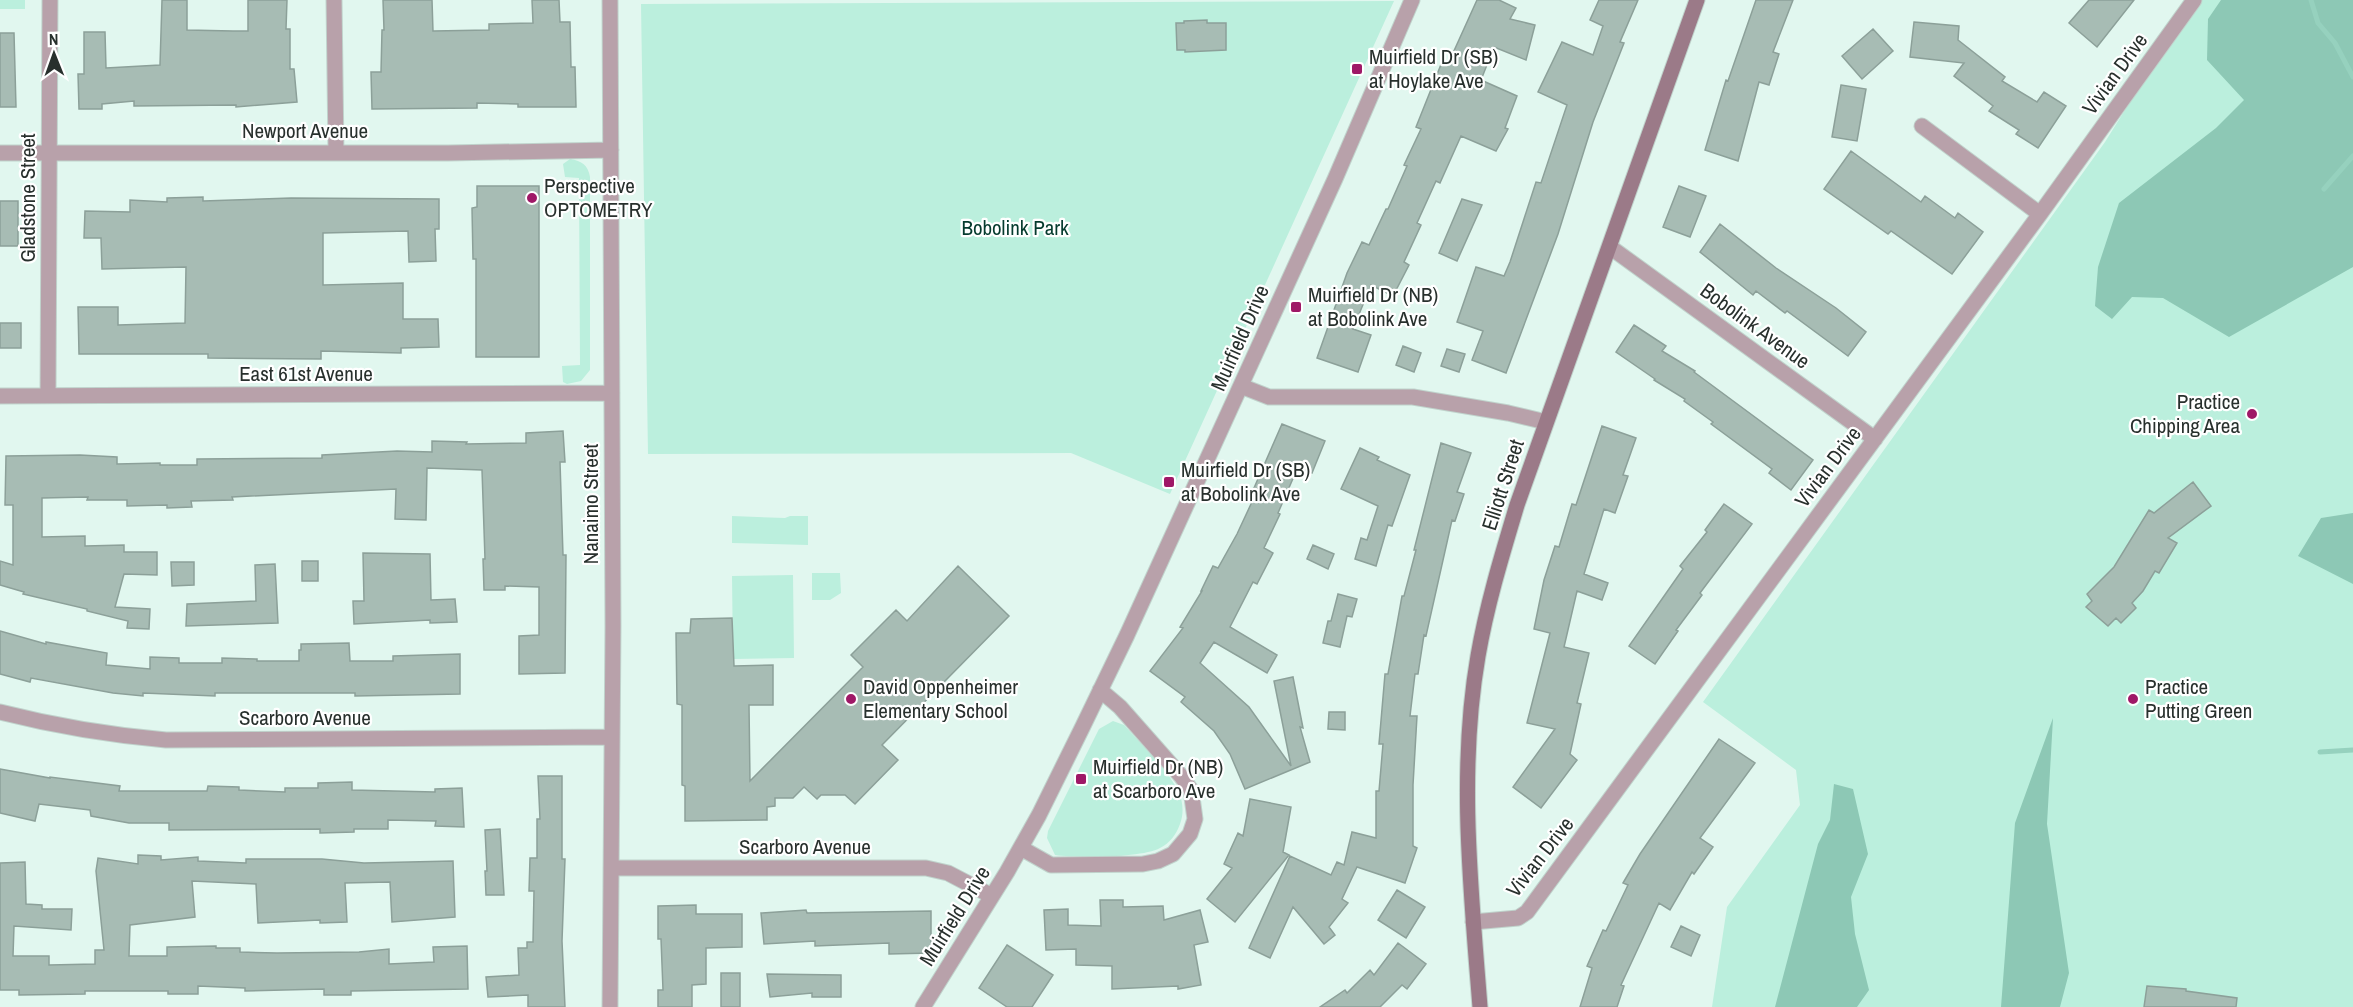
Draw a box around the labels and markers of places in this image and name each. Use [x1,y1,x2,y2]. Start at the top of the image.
place label: Muirfield Dr (SB) at Hoylake Ave [1369,42,1498,95]
marker: Muirfield Dr (SB) at Hoylake Ave [1350,62,1364,76]
place label: Perspective OPTOMETRY [544,171,653,224]
marker: Perspective OPTOMETRY [525,191,539,205]
place label: Muirfield Dr (NB) at Bobolink Ave [1308,280,1438,333]
marker: Muirfield Dr (NB) at Bobolink Ave [1289,300,1303,314]
place label: Practice Chipping Area [2130,387,2240,440]
marker: Practice Chipping Area [2245,407,2259,421]
place label: Muirfield Dr (SB) at Bobolink Ave [1181,455,1310,508]
marker: Muirfield Dr (SB) at Bobolink Ave [1162,475,1176,489]
place label: David Oppenheimer Elementary School [863,672,1018,725]
place label: Practice Putting Green [2145,672,2252,725]
marker: David Oppenheimer Elementary School [844,692,858,706]
marker: Practice Putting Green [2126,692,2140,706]
place label: Muirfield Dr (NB) at Scarboro Ave [1093,752,1223,805]
marker: Muirfield Dr (NB) at Scarboro Ave [1074,772,1088,786]

